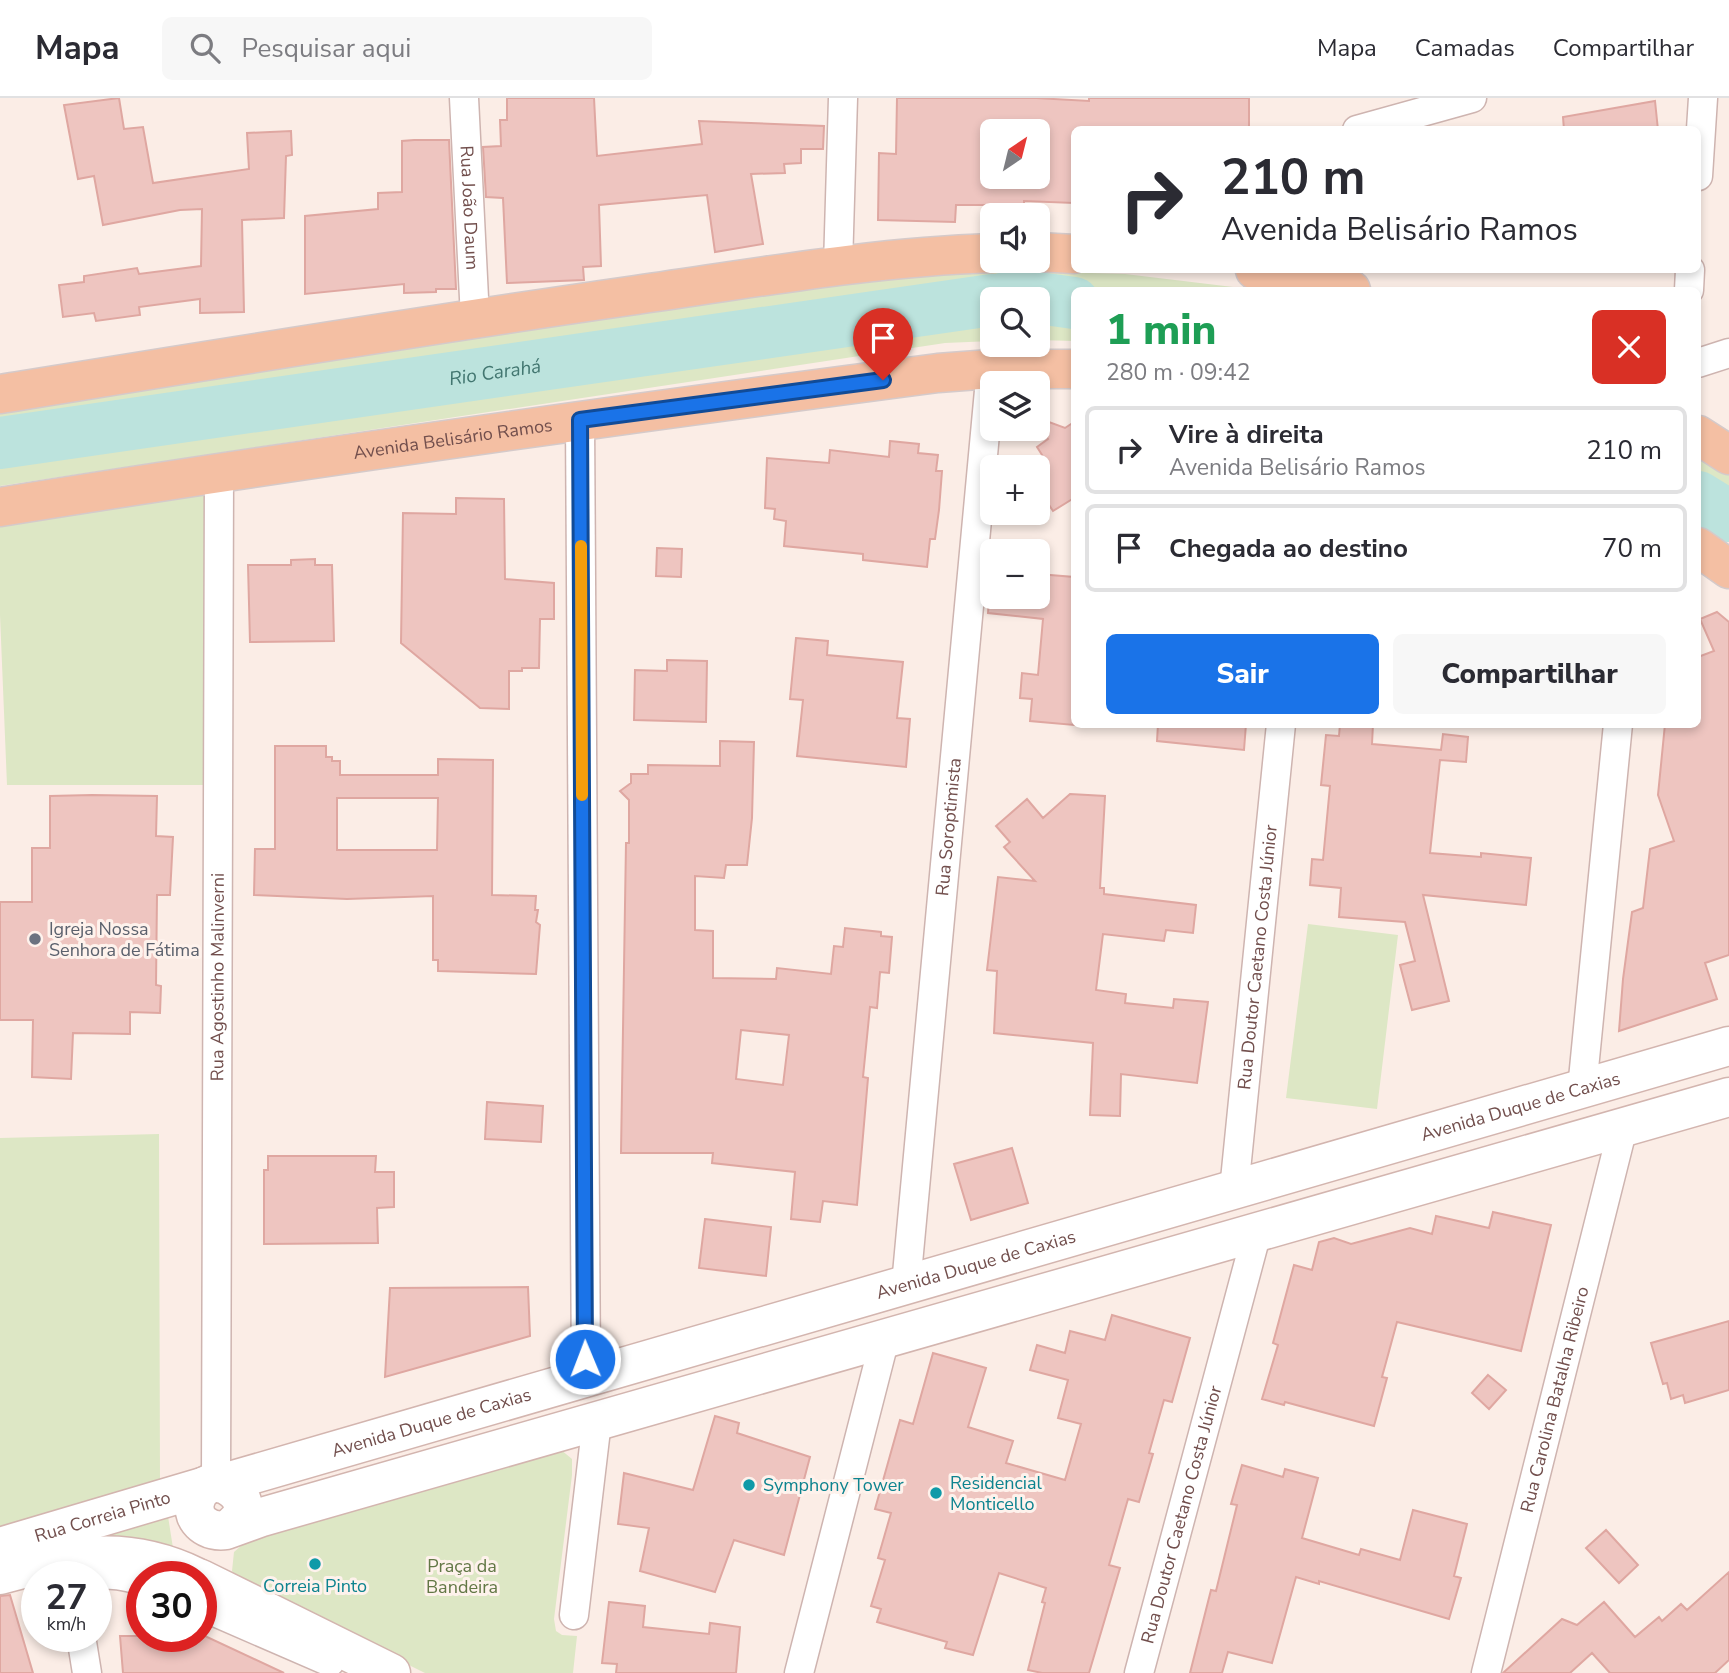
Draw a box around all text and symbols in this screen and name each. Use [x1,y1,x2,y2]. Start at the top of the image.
search box [162,17,652,80]
text: Mapa [35,26,120,71]
icon: search [186,29,224,67]
text: Pesquisar aqui [242,31,411,66]
text: Mapa [1317,32,1377,64]
text: Camadas [1415,32,1515,64]
text: Compartilhar [1553,32,1694,64]
north arrow [980,119,1050,189]
map controls [980,119,1050,609]
text: 210 m [1221,144,1365,211]
street label: Rua João Daum [454,145,485,271]
icon: right [1106,154,1197,245]
button: sound [980,203,1050,273]
text: Avenida Belisário Ramos [1221,208,1578,251]
button: search [980,287,1050,357]
text: 1 min [1106,302,1216,359]
pin [853,308,913,380]
button: close [1592,310,1666,384]
icon: arrive [864,319,902,357]
water label: Rio Carahá [447,353,543,392]
text: 280 m · 09:42 [1106,357,1251,388]
button: layers [980,371,1050,441]
street label: Avenida Belisário Ramos [352,413,554,465]
text: Vire à direita [1169,417,1324,452]
icon: right [1110,431,1148,469]
text: 210 m [1586,433,1662,468]
text: Avenida Belisário Ramos [1169,452,1426,483]
button: + [980,455,1050,525]
icon: arrive [1110,529,1148,567]
text: Chegada ao destino [1169,531,1408,566]
text: 70 m [1602,531,1662,566]
button: − [980,539,1050,609]
button: Sair [1106,634,1379,714]
button: Compartilhar [1393,634,1666,714]
street label: Rua Soroptimista [930,757,967,897]
street label: Rua Doutor Caetano Costa Júnior [1232,823,1283,1091]
street label: Rua Agostinho Malinverni [205,873,230,1081]
place label: Igreja Nossa Senhora de Fátima [49,917,200,962]
marker: Igreja Nossa Senhora de Fátima [27,931,43,947]
street label: Avenida Duque de Caxias [1418,1066,1623,1147]
street label: Avenida Duque de Caxias [873,1224,1079,1305]
street label: Rua Carolina Batalha Ribeiro [1515,1284,1595,1515]
position arrow [548,1322,622,1396]
street label: Avenida Duque de Caxias [329,1382,534,1463]
street label: Rua Doutor Caetano Costa Júnior [1135,1382,1228,1646]
place label: Residencial Monticello [950,1471,1043,1516]
place label: Symphony Tower [763,1473,904,1497]
marker: Symphony Tower [741,1477,757,1493]
street label: Rua Correia Pinto [32,1485,173,1548]
marker: Residencial Monticello [928,1485,944,1501]
park label: Praça da Bandeira [426,1554,498,1599]
marker: Correia Pinto [307,1556,323,1572]
speed limit sign: 30 [126,1561,217,1652]
text: 27 [45,1574,88,1621]
place label: Correia Pinto [263,1574,367,1598]
text: km/h [47,1612,86,1636]

